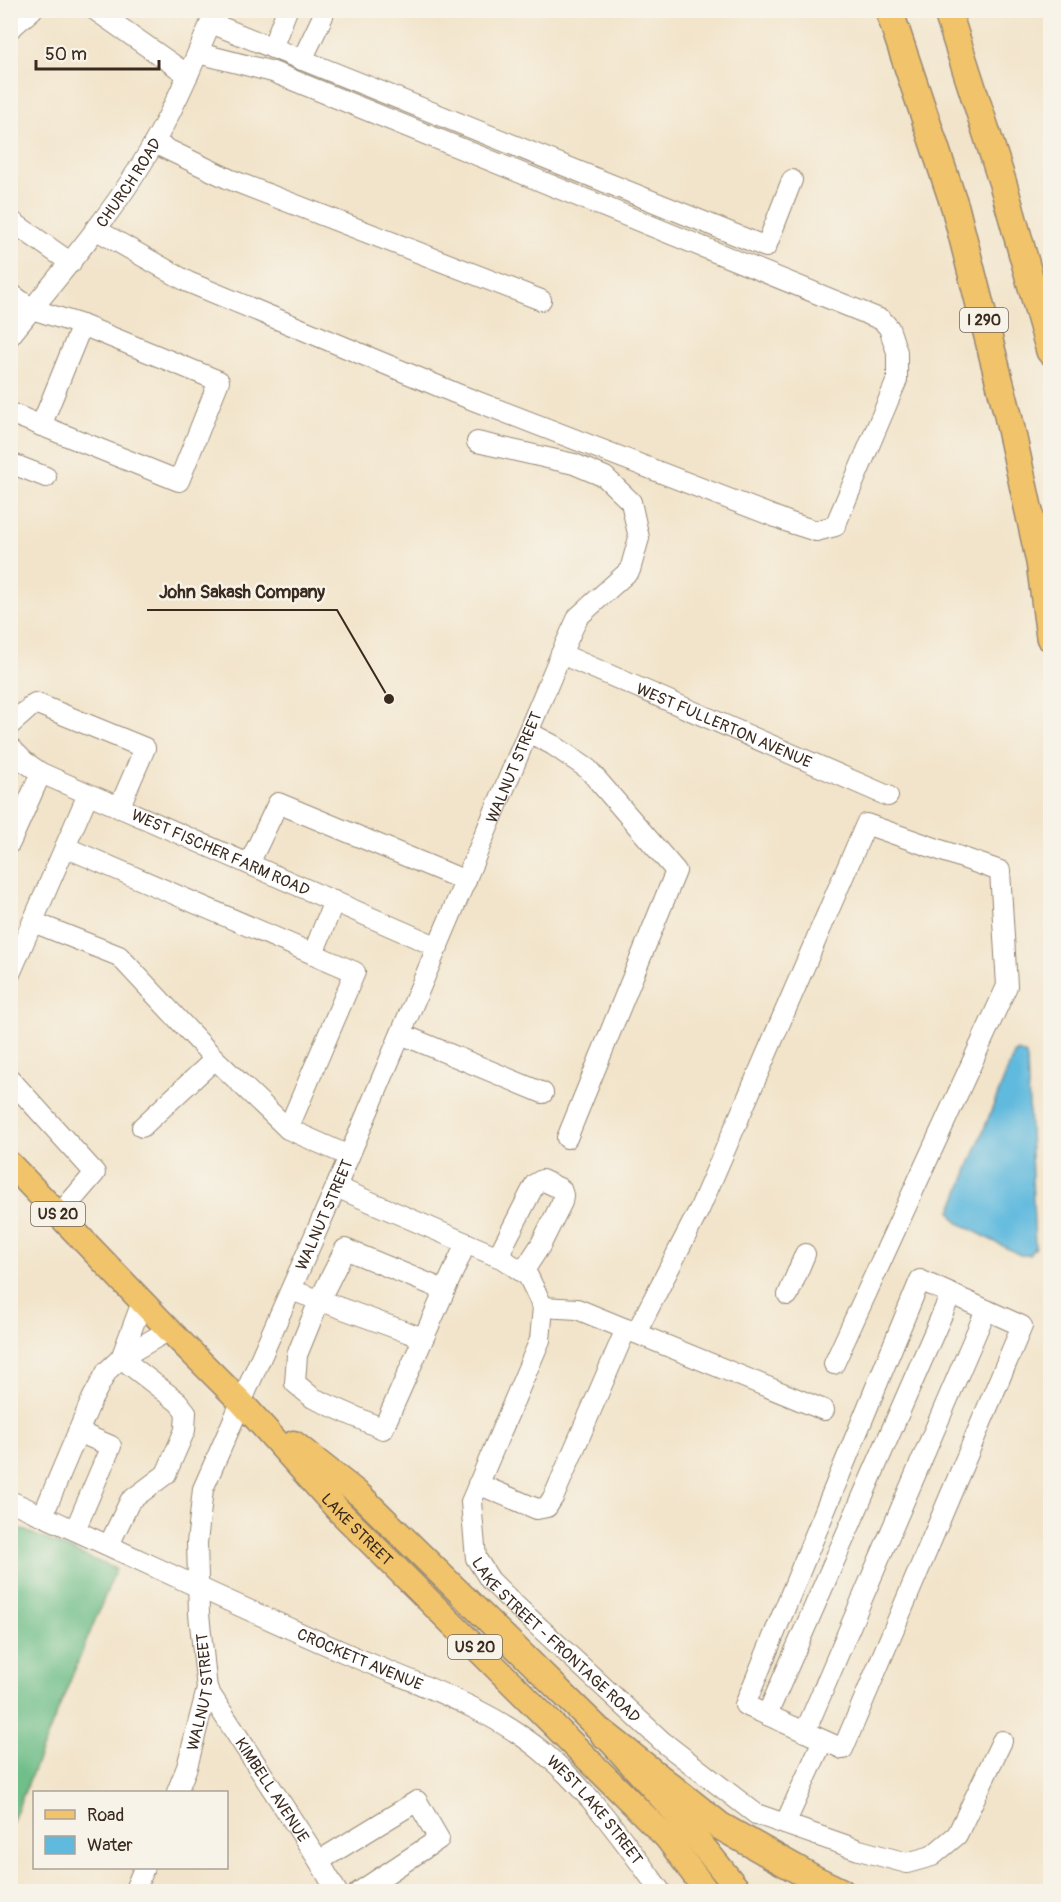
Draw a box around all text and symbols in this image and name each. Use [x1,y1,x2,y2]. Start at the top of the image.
scale bar [36,33,159,71]
text: 50 m [45,43,87,66]
street label: CHURCH ROAD [92,135,166,232]
road number: I 290 [960,308,1008,332]
callout: John Sakash Company [147,574,337,610]
text: John Sakash Company [159,581,325,604]
street label: WEST FULLERTON AVENUE [633,679,815,773]
street label: WALNUT STREET [482,709,547,826]
street label: WEST FISCHER FARM ROAD [128,805,313,901]
street label: WALNUT STREET [292,1156,358,1274]
road number: US 20 [31,1202,85,1226]
street label: LAKE STREET [317,1489,397,1570]
street label: LAKE STREET - FRONTAGE ROAD [467,1554,644,1727]
street label: CROCKETT AVENUE [294,1624,426,1695]
street label: WALNUT STREET [183,1632,218,1753]
road number: US 20 [448,1635,502,1659]
street label: KIMBELL AVENUE [230,1734,313,1846]
street label: WEST LAKE STREET [542,1751,647,1869]
legend [33,1791,228,1869]
text: Road [87,1804,124,1827]
text: Water [87,1834,133,1857]

